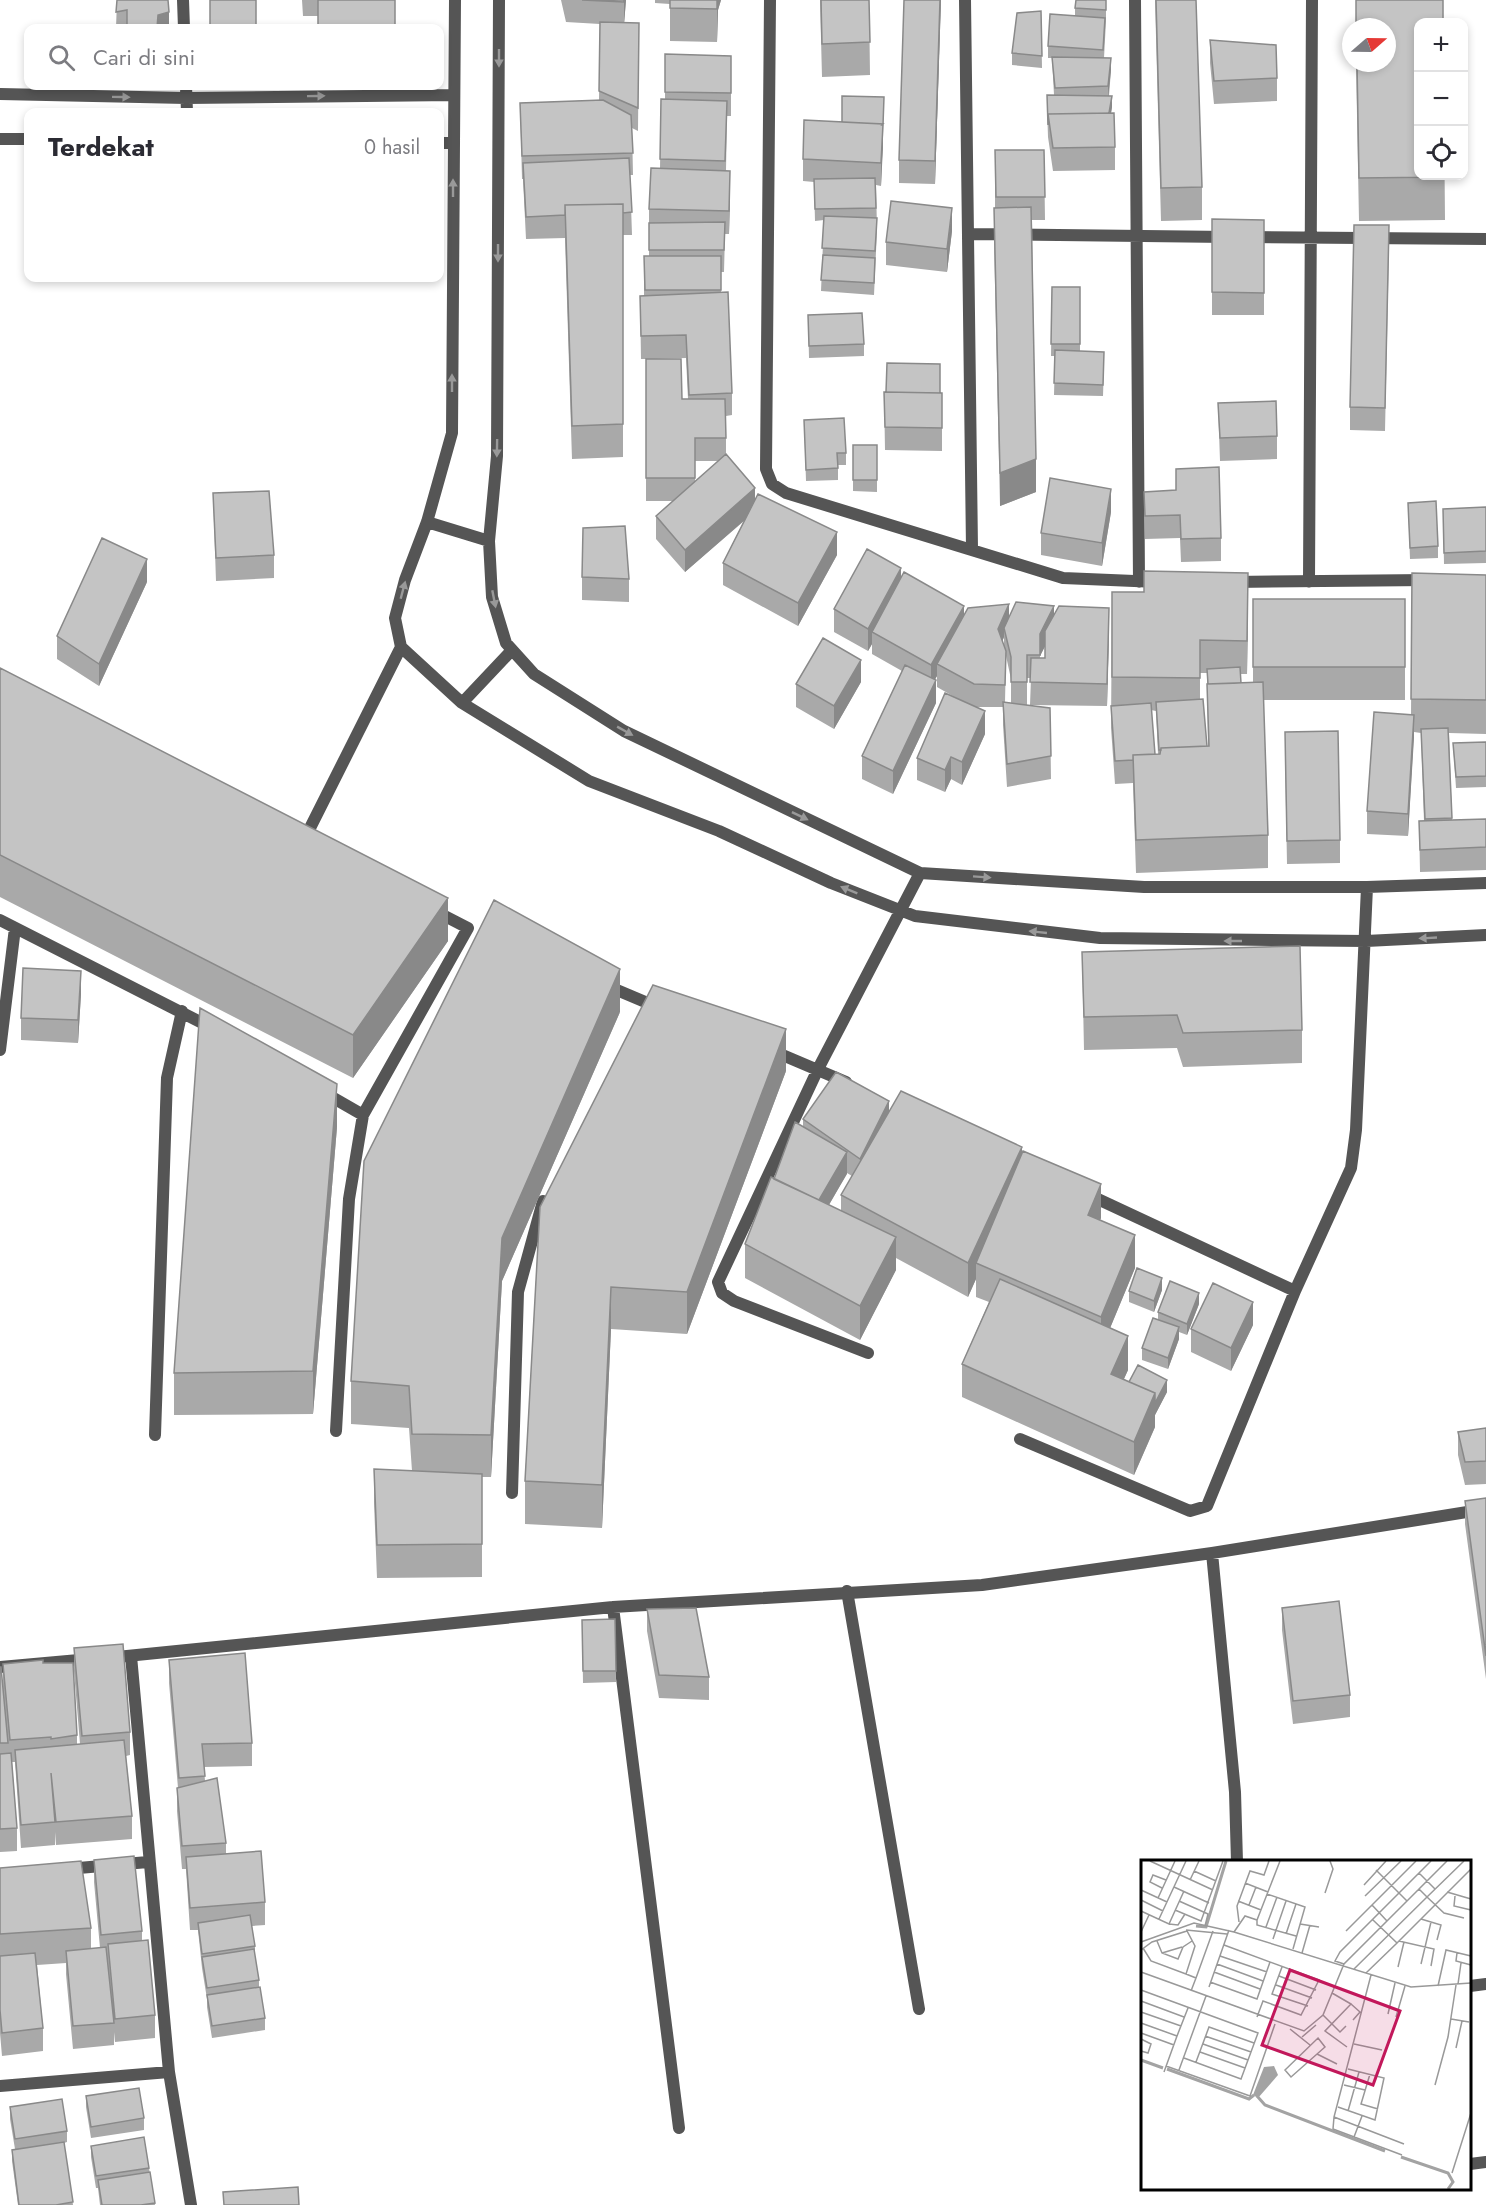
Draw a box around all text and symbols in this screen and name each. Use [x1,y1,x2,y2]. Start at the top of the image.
north arrow [1342,18,1396,72]
map controls [1414,18,1468,180]
button: + [1414,18,1468,72]
search box [24,24,444,90]
icon: search [45,41,78,74]
text: Cari di sini [93,41,195,73]
one-way arrow [494,49,504,68]
button: − [1414,72,1468,126]
one-way arrow [307,91,326,101]
one-way arrow [112,92,131,101]
button: locate [1414,126,1468,180]
text: Terdekat [48,128,154,166]
text: 0 hasil [364,133,420,162]
one-way arrow [448,178,458,197]
one-way arrow [493,244,503,263]
one-way arrow [447,373,457,392]
one-way arrow [492,439,502,458]
one-way arrow [398,581,408,599]
one-way arrow [490,590,499,609]
one-way arrow [617,726,634,736]
one-way arrow [792,811,809,821]
one-way arrow [973,873,992,882]
one-way arrow [840,885,858,894]
one-way arrow [1028,927,1047,937]
one-way arrow [1418,934,1437,943]
one-way arrow [1223,936,1242,946]
inset map [1141,1860,1471,2190]

